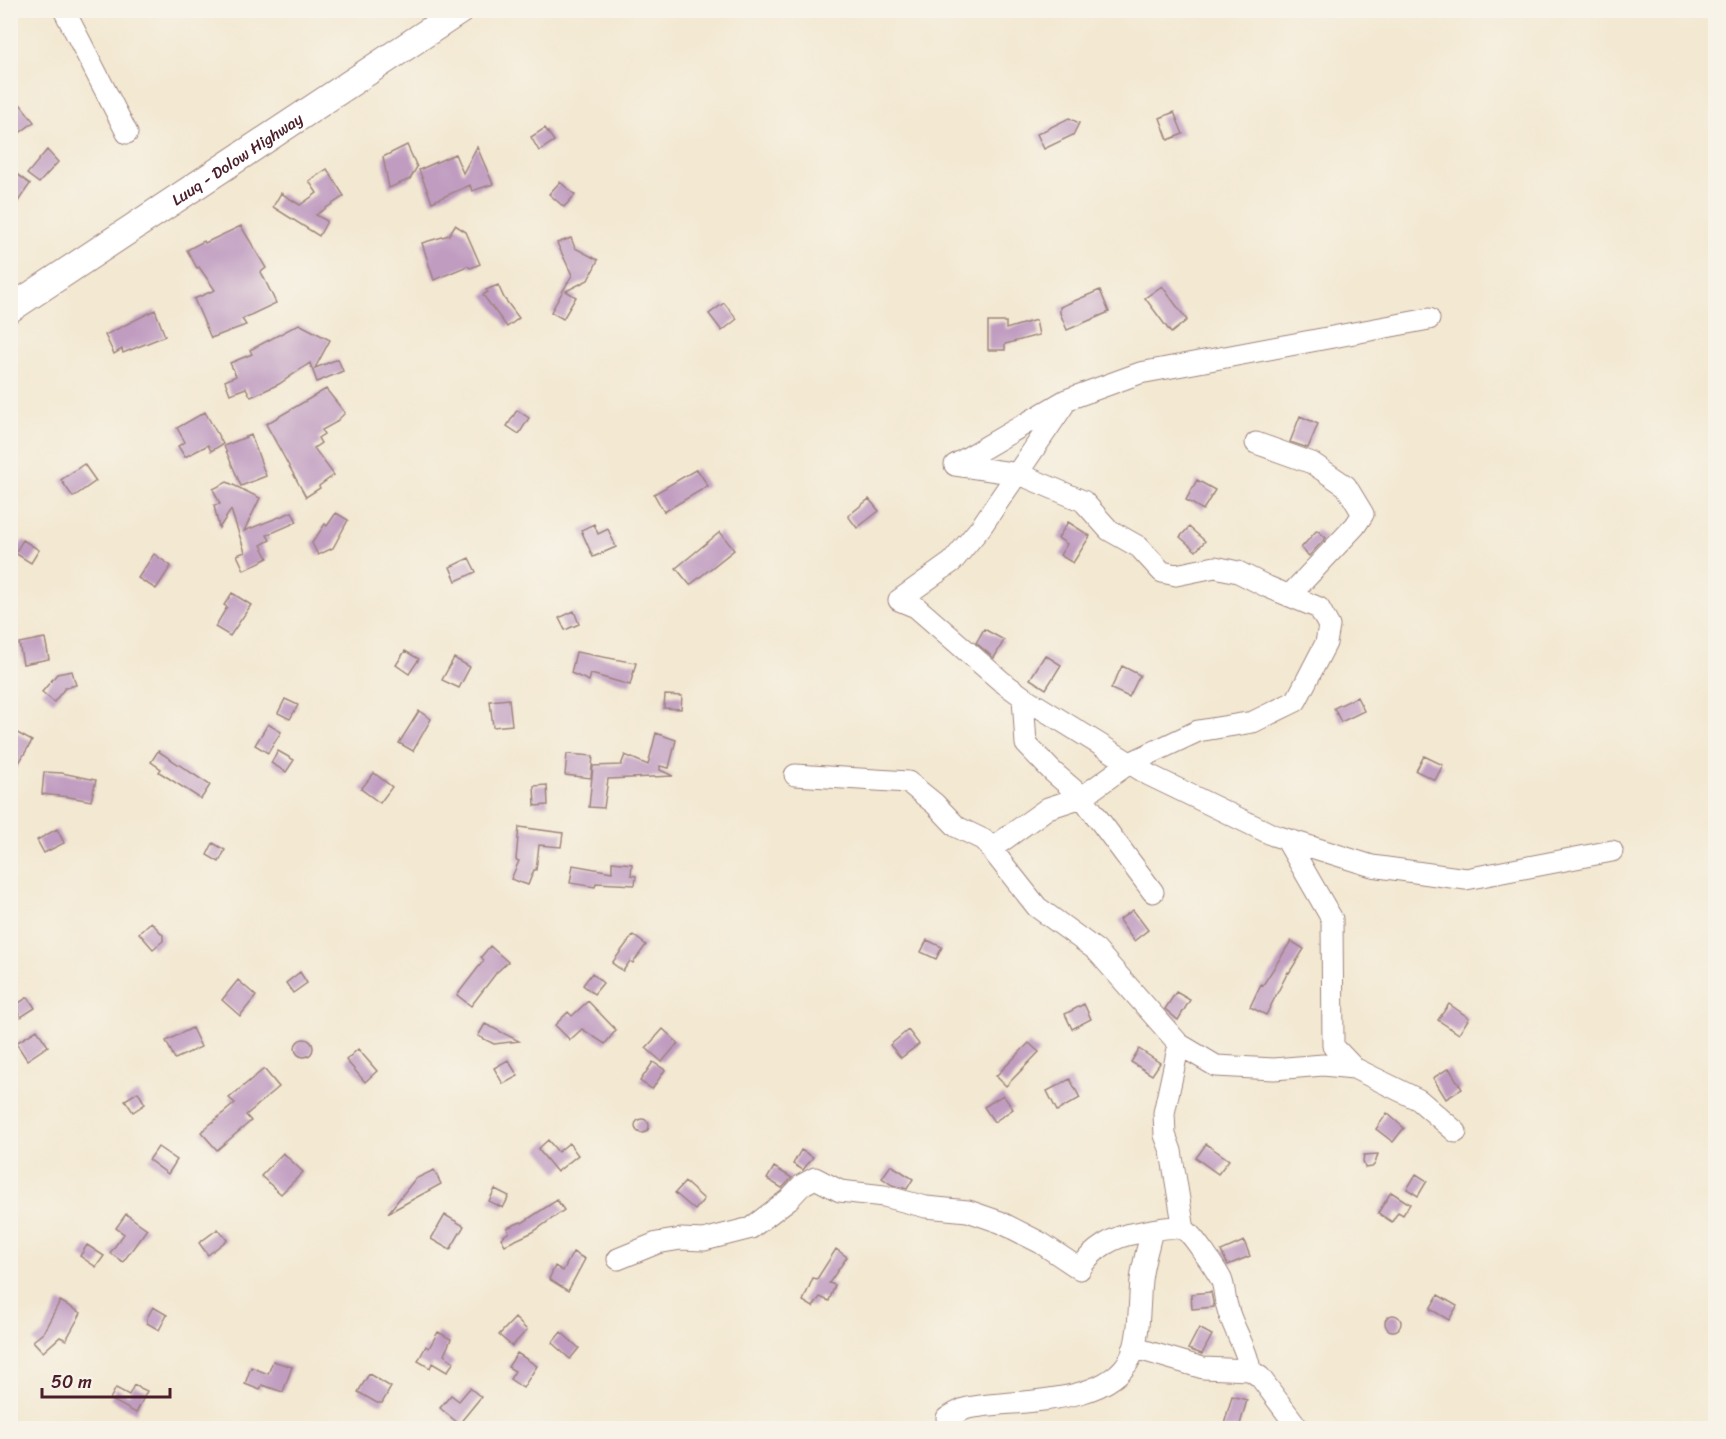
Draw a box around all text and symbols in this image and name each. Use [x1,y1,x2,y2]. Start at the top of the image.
street label: Luuq - Dolow Highway [165,104,309,214]
scale bar [42,1361,170,1399]
text: 50 m [51,1366,92,1398]

